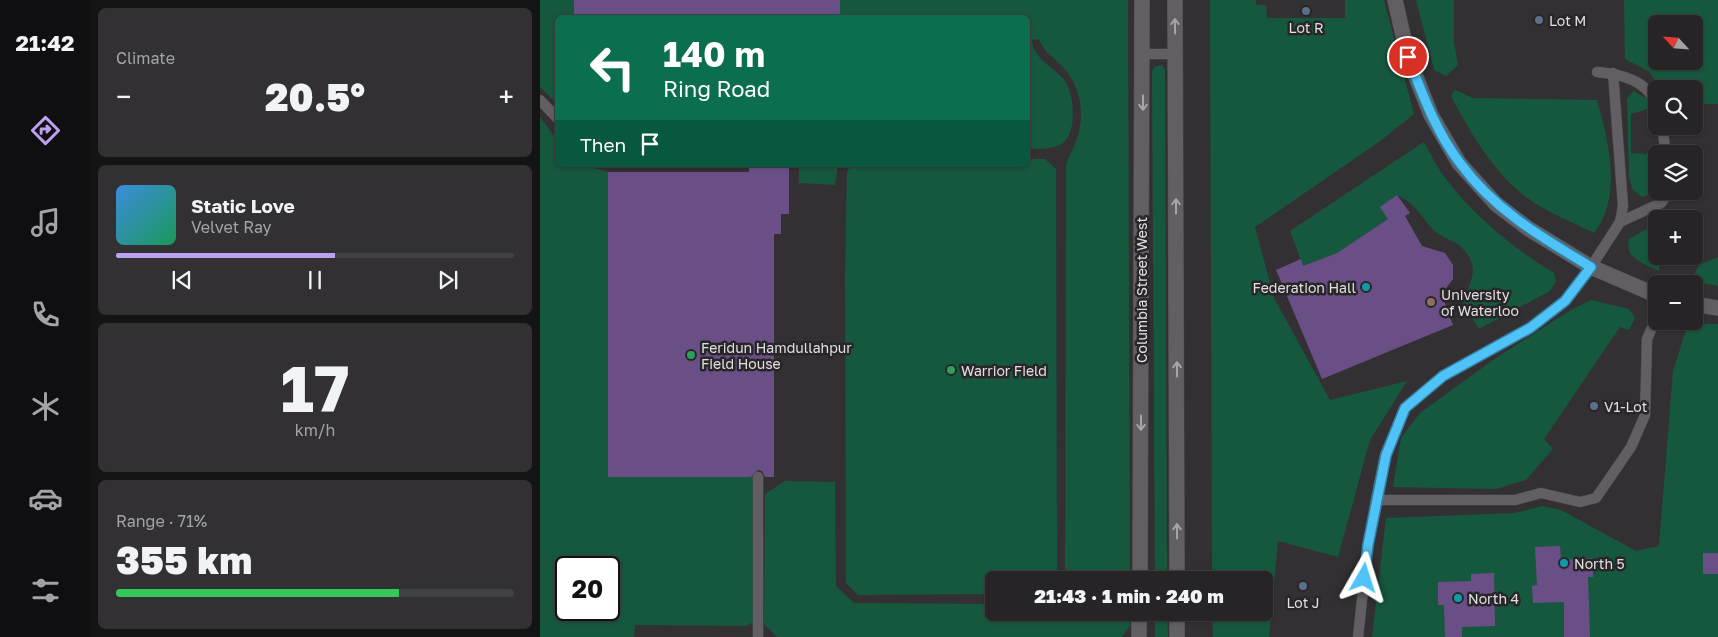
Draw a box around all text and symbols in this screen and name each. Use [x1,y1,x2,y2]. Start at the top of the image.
marker: Lot R [1300,5,1312,17]
place label: Lot M [1549,12,1586,29]
marker: Lot M [1533,14,1545,26]
north arrow [1648,15,1702,70]
map controls [1648,15,1703,330]
one-way arrow [1170,19,1180,35]
place label: Lot R [1289,19,1323,36]
text: 21:42 [16,29,74,56]
text: 140 m [663,33,765,75]
icon: left [580,35,645,100]
pin [1387,36,1429,78]
icon: arrive [1394,43,1422,71]
text: Climate [116,48,175,68]
text: 20.5° [265,74,365,119]
text: Ring Road [663,75,770,102]
text: − [116,80,131,113]
text: + [499,80,514,113]
button: search [1648,80,1703,135]
one-way arrow [1138,94,1148,111]
icon: directions [28,113,63,148]
icon: arrive [636,130,664,158]
text: Then [580,133,626,156]
button: layers [1648,145,1703,200]
text: Static Love [191,194,295,217]
one-way arrow [1171,199,1181,215]
icon: music [28,205,63,240]
button: + [1648,210,1703,265]
text: Velvet Ray [191,217,272,237]
street label: Columbia Street West [1133,217,1150,363]
icon: previous [168,266,196,294]
icon: pause [301,266,329,294]
icon: next [434,266,462,294]
button: − [1648,275,1703,330]
place label: Federation Hall [1252,279,1356,296]
marker: Federation Hall [1360,281,1372,293]
place label: University of Waterloo [1441,286,1519,319]
marker: University of Waterloo [1425,296,1437,308]
icon: phone [28,297,63,332]
place label: Feridun Hamdullahpur Field House [701,339,852,372]
text: 17 [281,348,349,426]
marker: Feridun Hamdullahpur Field House [685,349,697,361]
one-way arrow [1172,361,1182,378]
place label: Warrior Field [961,362,1047,379]
marker: Warrior Field [945,364,957,376]
icon: climate [28,389,63,424]
place label: V1-Lot [1604,398,1647,415]
marker: V1-Lot [1588,400,1600,412]
one-way arrow [1136,414,1146,431]
text: km/h [295,420,335,440]
icon: car [28,481,63,516]
text: Range · 71% [116,511,207,531]
one-way arrow [1172,524,1182,540]
text: 355 km [116,537,252,582]
position arrow [1337,551,1389,603]
place label: North 5 [1574,555,1625,572]
speed limit sign: 20 [555,556,620,621]
marker: North 5 [1558,557,1570,569]
icon: filters [28,573,63,608]
marker: Lot J [1297,580,1309,592]
text: 21:43 · 1 min · 240 m [1034,584,1224,607]
place label: North 4 [1468,590,1519,607]
marker: North 4 [1452,592,1464,604]
place label: Lot J [1286,594,1320,611]

